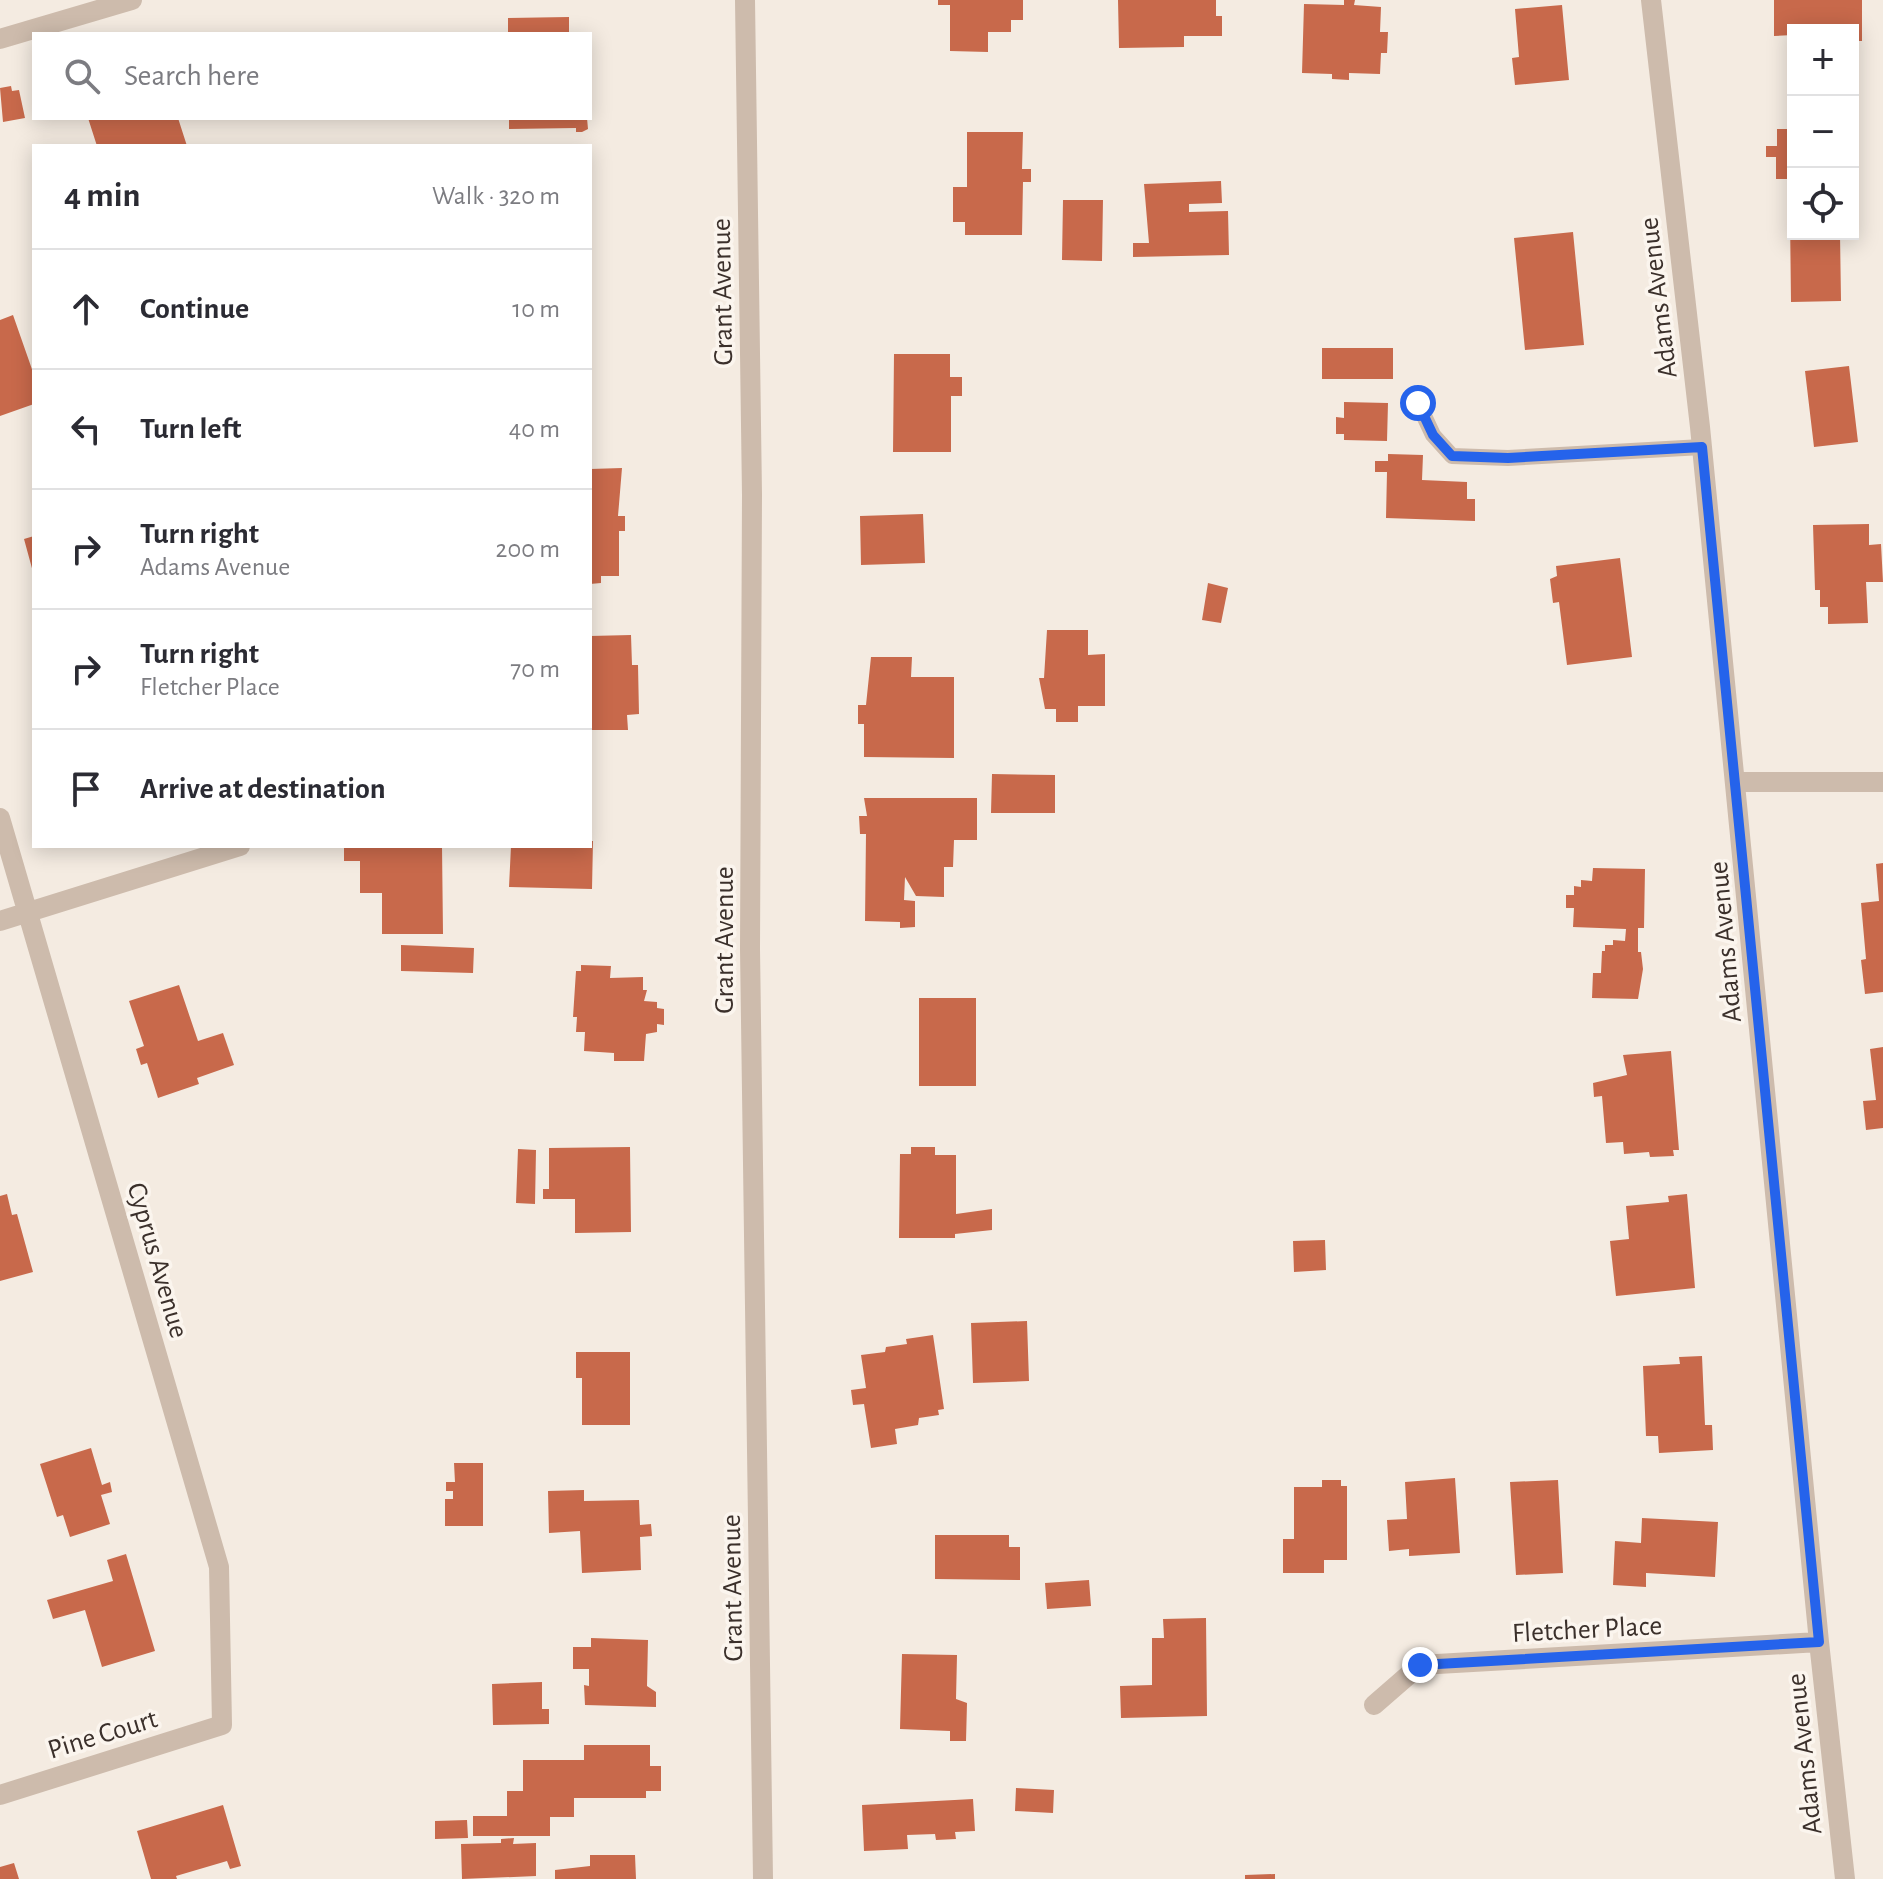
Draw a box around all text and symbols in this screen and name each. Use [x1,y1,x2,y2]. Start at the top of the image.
map controls [1787,24,1859,240]
button: + [1787,24,1859,96]
search box [32,32,592,120]
icon: search [60,54,104,98]
text: Search here [124,61,260,91]
button: − [1787,96,1859,168]
button: locate [1787,168,1859,240]
text: 4 min [64,179,141,213]
text: Walk · 320 m [432,183,560,209]
street label: Adams Avenue [1635,216,1683,380]
street label: Grant Avenue [708,218,738,366]
icon: ahead [64,287,108,331]
text: Continue [140,294,249,324]
text: 10 m [512,296,560,322]
route start [1400,385,1436,421]
icon: left [64,407,108,451]
text: Turn left [140,414,241,444]
text: 40 m [509,416,560,442]
text: Turn right [140,519,259,549]
icon: right [64,527,108,571]
text: 200 m [496,536,560,562]
text: Adams Avenue [140,554,290,580]
text: Turn right [140,639,259,669]
icon: right [64,647,108,691]
text: 70 m [510,656,560,682]
text: Fletcher Place [140,674,280,700]
icon: arrive [64,767,108,811]
text: Arrive at destination [140,774,386,804]
street label: Adams Avenue [1705,860,1747,1024]
street label: Grant Avenue [711,866,739,1014]
street label: Cyprus Avenue [122,1180,193,1341]
street label: Grant Avenue [718,1514,748,1662]
street label: Fletcher Place [1511,1612,1663,1648]
route end [1402,1647,1438,1683]
street label: Adams Avenue [1783,1672,1827,1836]
street label: Pine Court [44,1705,161,1765]

